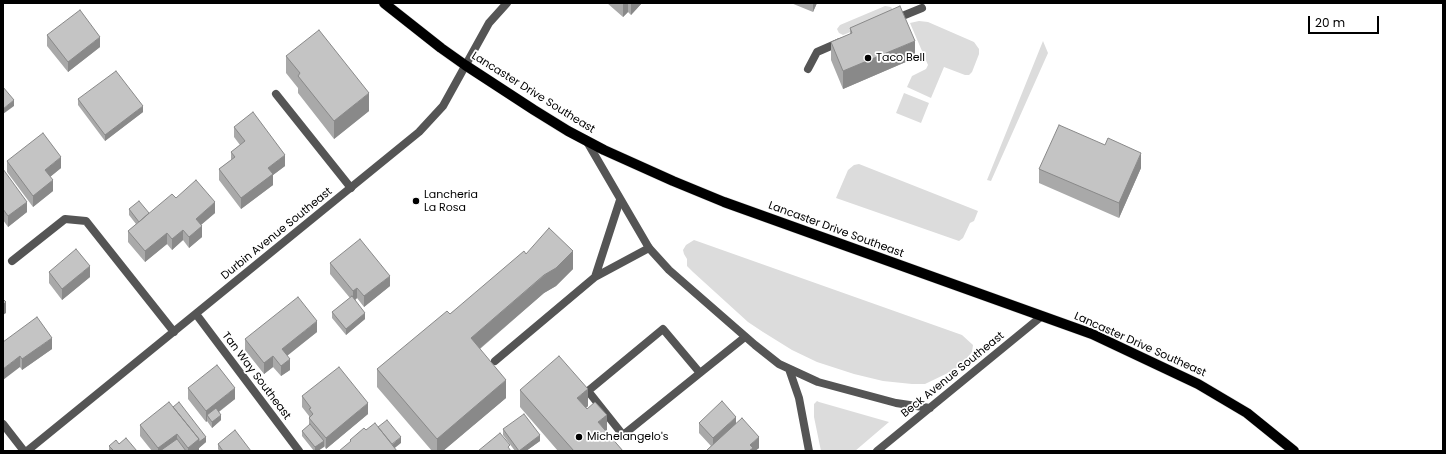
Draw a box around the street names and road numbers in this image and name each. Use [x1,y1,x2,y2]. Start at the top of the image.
street label: Lancaster Drive Southeast [469,50,597,136]
street label: Durbin Avenue Southeast [219,185,335,283]
street label: Lancaster Drive Southeast [767,199,905,261]
street label: Lancaster Drive Southeast [1072,310,1208,380]
street label: Beck Avenue Southeast [899,329,1007,421]
street label: Tan Way Southeast [219,330,293,422]

